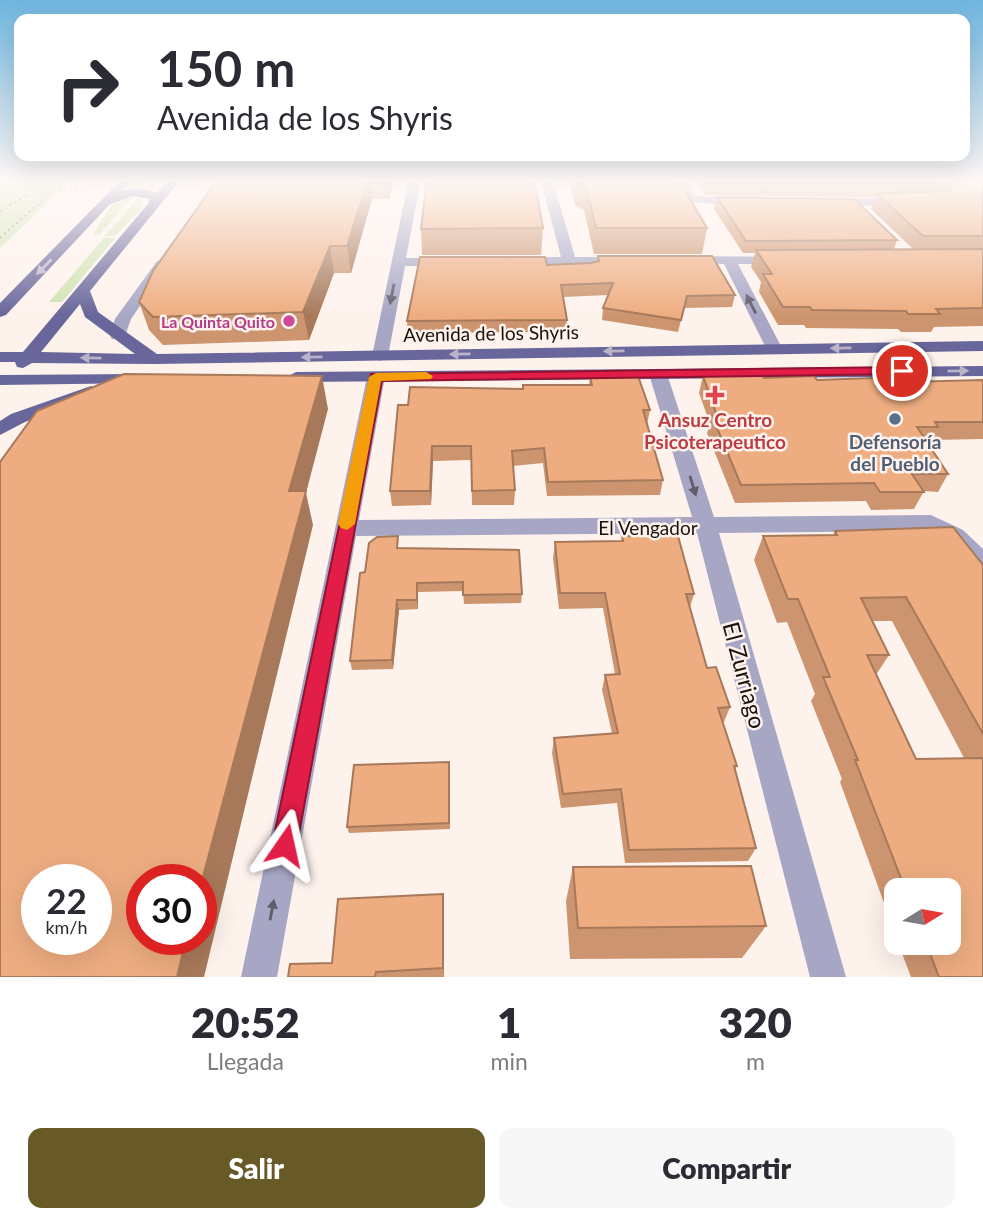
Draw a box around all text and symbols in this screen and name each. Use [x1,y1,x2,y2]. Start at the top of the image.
text: 150 m [157,39,295,97]
icon: right [42,42,133,133]
text: Avenida de los Shyris [157,98,453,137]
one-way arrow [36,259,52,275]
one-way arrow [386,283,397,305]
one-way arrow [746,294,757,314]
place label: La Quinta Quito [161,312,275,331]
marker: La Quinta Quito [281,313,297,329]
street label: Avenida de los Shyris [403,320,579,346]
pin [872,341,932,401]
one-way arrow [830,342,852,353]
one-way arrow [603,346,625,357]
one-way arrow [449,348,471,360]
one-way arrow [301,351,323,363]
one-way arrow [79,352,101,364]
icon: arrive [883,352,921,390]
one-way arrow [947,365,969,377]
marker: Ansuz Centro Psicoterapeutico [705,385,725,405]
place label: Ansuz Centro Psicoterapeutico [644,408,786,453]
marker: Defensoría del Pueblo [887,411,903,427]
place label: Defensoría del Pueblo [849,430,941,475]
one-way arrow [688,475,699,496]
street label: El Vengador [598,516,698,539]
street label: El Zurriago [717,619,773,731]
position arrow [248,808,322,882]
speed limit sign: 30 [126,864,217,955]
north arrow [884,878,961,956]
map controls [884,878,961,955]
text: 22 [46,879,87,921]
one-way arrow [267,899,278,921]
text: km/h [45,916,88,938]
text: 20:52 [191,997,300,1047]
text: 1 [497,997,521,1047]
text: 320 [719,997,792,1047]
text: Llegada [207,1047,284,1075]
text: min [491,1047,528,1075]
text: m [746,1047,765,1075]
button: Salir [28,1128,485,1208]
button: Compartir [499,1128,955,1208]

